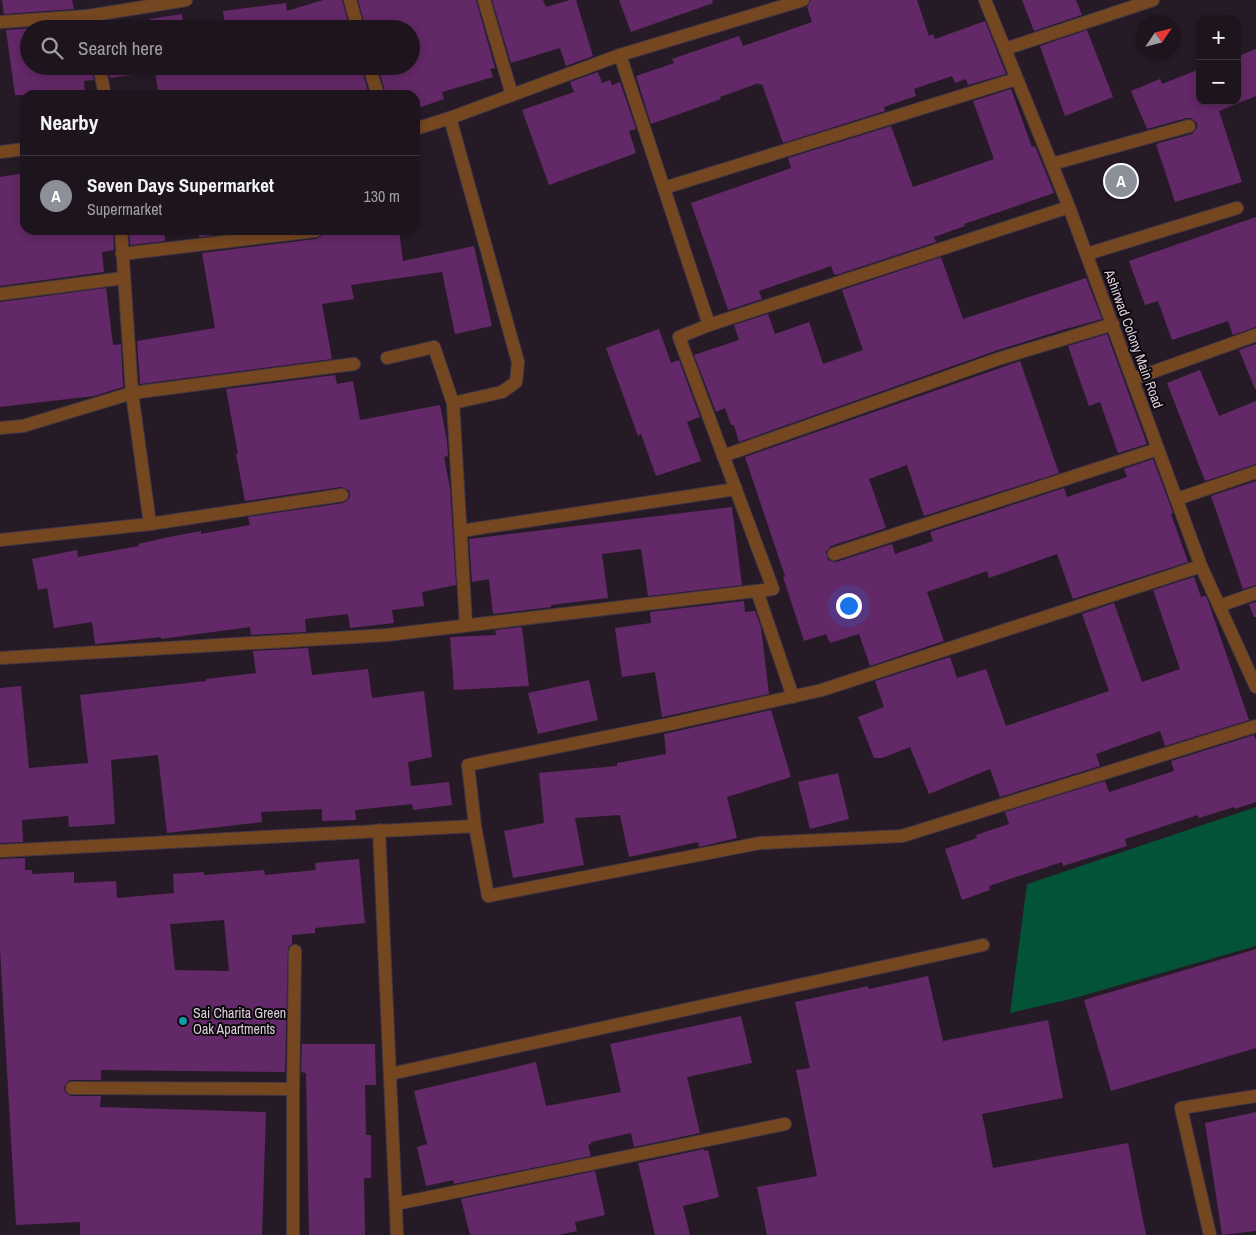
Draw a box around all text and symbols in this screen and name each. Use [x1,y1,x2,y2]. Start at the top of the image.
north arrow [1136,15,1181,60]
map controls [1196,15,1241,105]
button: + [1196,15,1241,60]
search box [20,20,420,75]
icon: search [38,34,66,62]
text: Search here [78,35,163,61]
button: − [1196,60,1241,105]
text: Nearby [40,108,98,137]
pin: A [1105,162,1137,200]
text: Seven Days Supermarket [87,172,274,198]
text: A [51,185,61,207]
text: 130 m [364,185,400,207]
text: Supermarket [87,198,162,220]
street label: Ashirwad Colony Main Road [1100,266,1167,411]
your location [836,593,862,619]
place label: Sai Charita Green Oak Apartments [193,1004,286,1038]
marker: Sai Charita Green Oak Apartments [177,1015,189,1027]

